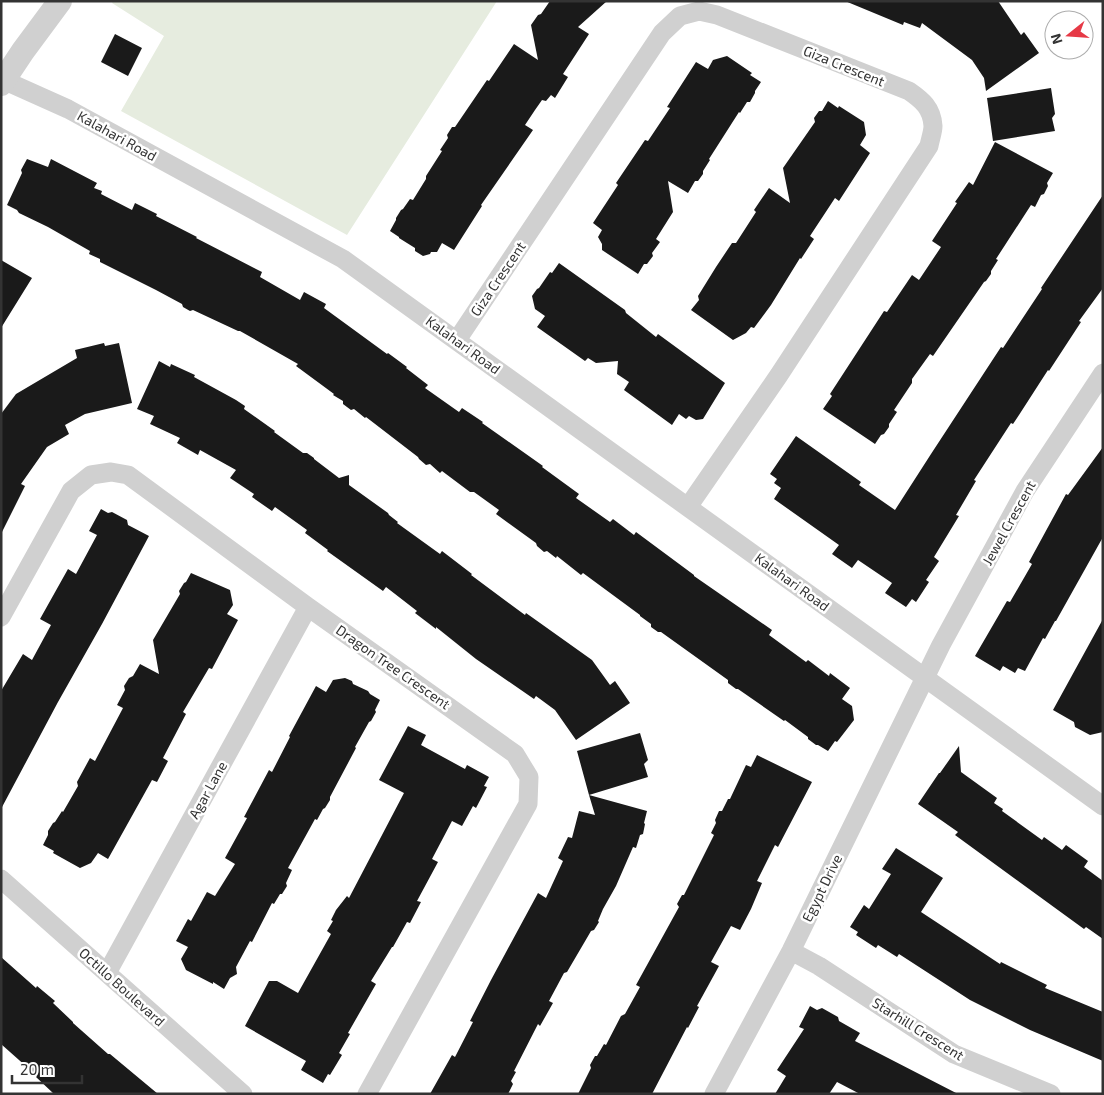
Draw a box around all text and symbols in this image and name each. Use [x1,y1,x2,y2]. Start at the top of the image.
north arrow [1044,10,1094,60]
text: N [1046,32,1066,46]
street label: Giza Crescent [801,42,887,90]
street label: Kalahari Road [75,107,160,164]
street label: Giza Crescent [466,238,529,319]
street label: Kalahari Road [423,312,504,377]
street label: Jewel Crescent [978,478,1039,568]
street label: Kalahari Road [752,549,833,614]
street label: Dragon Tree Crescent [333,621,454,712]
street label: Agar Lane [185,758,230,821]
street label: Egypt Drive [798,851,845,924]
street label: Octillo Boulevard [76,944,169,1029]
street label: Starhill Crescent [869,994,967,1064]
scale bar [12,1052,82,1084]
text: 20 m [20,1060,54,1078]

